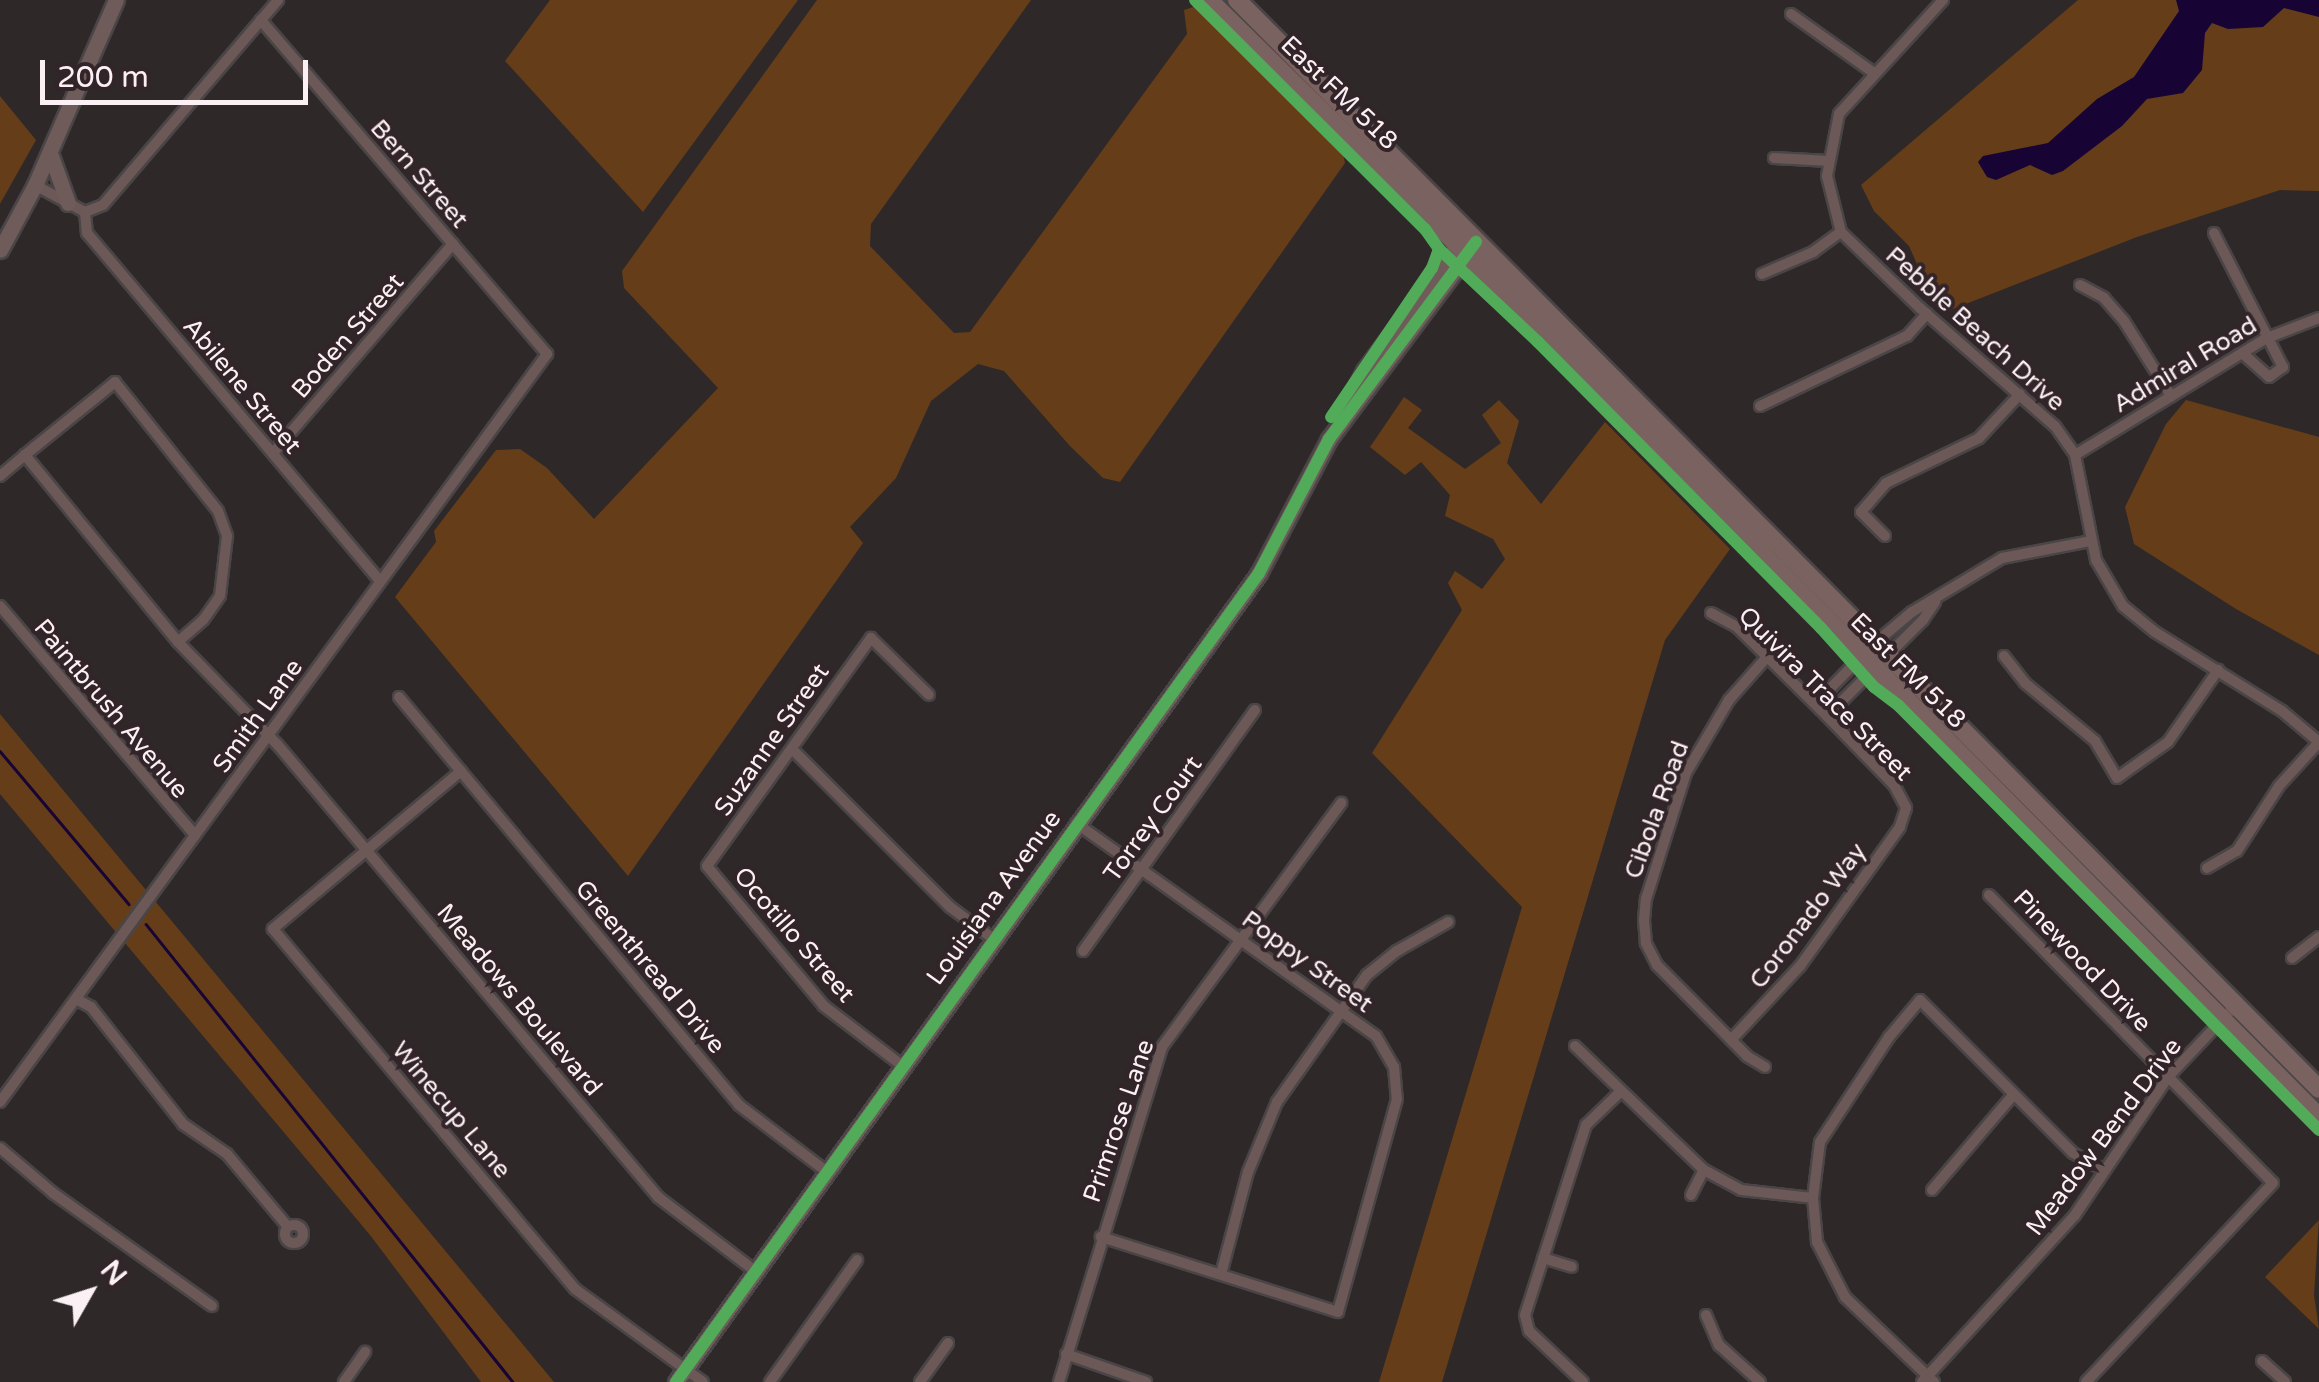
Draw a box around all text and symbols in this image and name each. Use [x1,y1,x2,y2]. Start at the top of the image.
street label: East FM 518 [1274,30,1404,156]
scale bar [45,40,312,102]
text: 200 m [57,59,149,96]
street label: Bern Street [364,114,474,234]
street label: Pebble Beach Drive [1879,241,2071,417]
street label: Boden Street [286,267,410,405]
street label: Admiral Road [2108,310,2262,420]
street label: Abilene Street [176,312,308,460]
street label: Quivira Trace Street [1732,601,1918,787]
street label: East FM 518 [1844,607,1972,735]
street label: Paintbrush Avenue [27,613,195,805]
street label: Smith Lane [207,653,309,779]
street label: Suzanne Street [708,658,836,822]
street label: Cibola Road [1618,737,1696,883]
street label: Torrey Court [1097,750,1209,888]
street label: Louisiana Avenue [921,805,1067,991]
street label: Coronado Way [1743,837,1873,995]
street label: Ocotillo Street [727,861,861,1009]
street label: Greenthread Drive [569,874,731,1060]
street label: Pinewood Drive [2007,884,2157,1038]
street label: Meadows Boulevard [430,898,608,1102]
street label: Poppy Street [1236,904,1378,1020]
street label: Meadow Bend Drive [2020,1032,2188,1242]
street label: Winecup Lane [385,1036,517,1184]
street label: Primrose Lane [1077,1036,1161,1206]
north arrow [40,1242,140,1342]
text: N [93,1254,134,1293]

